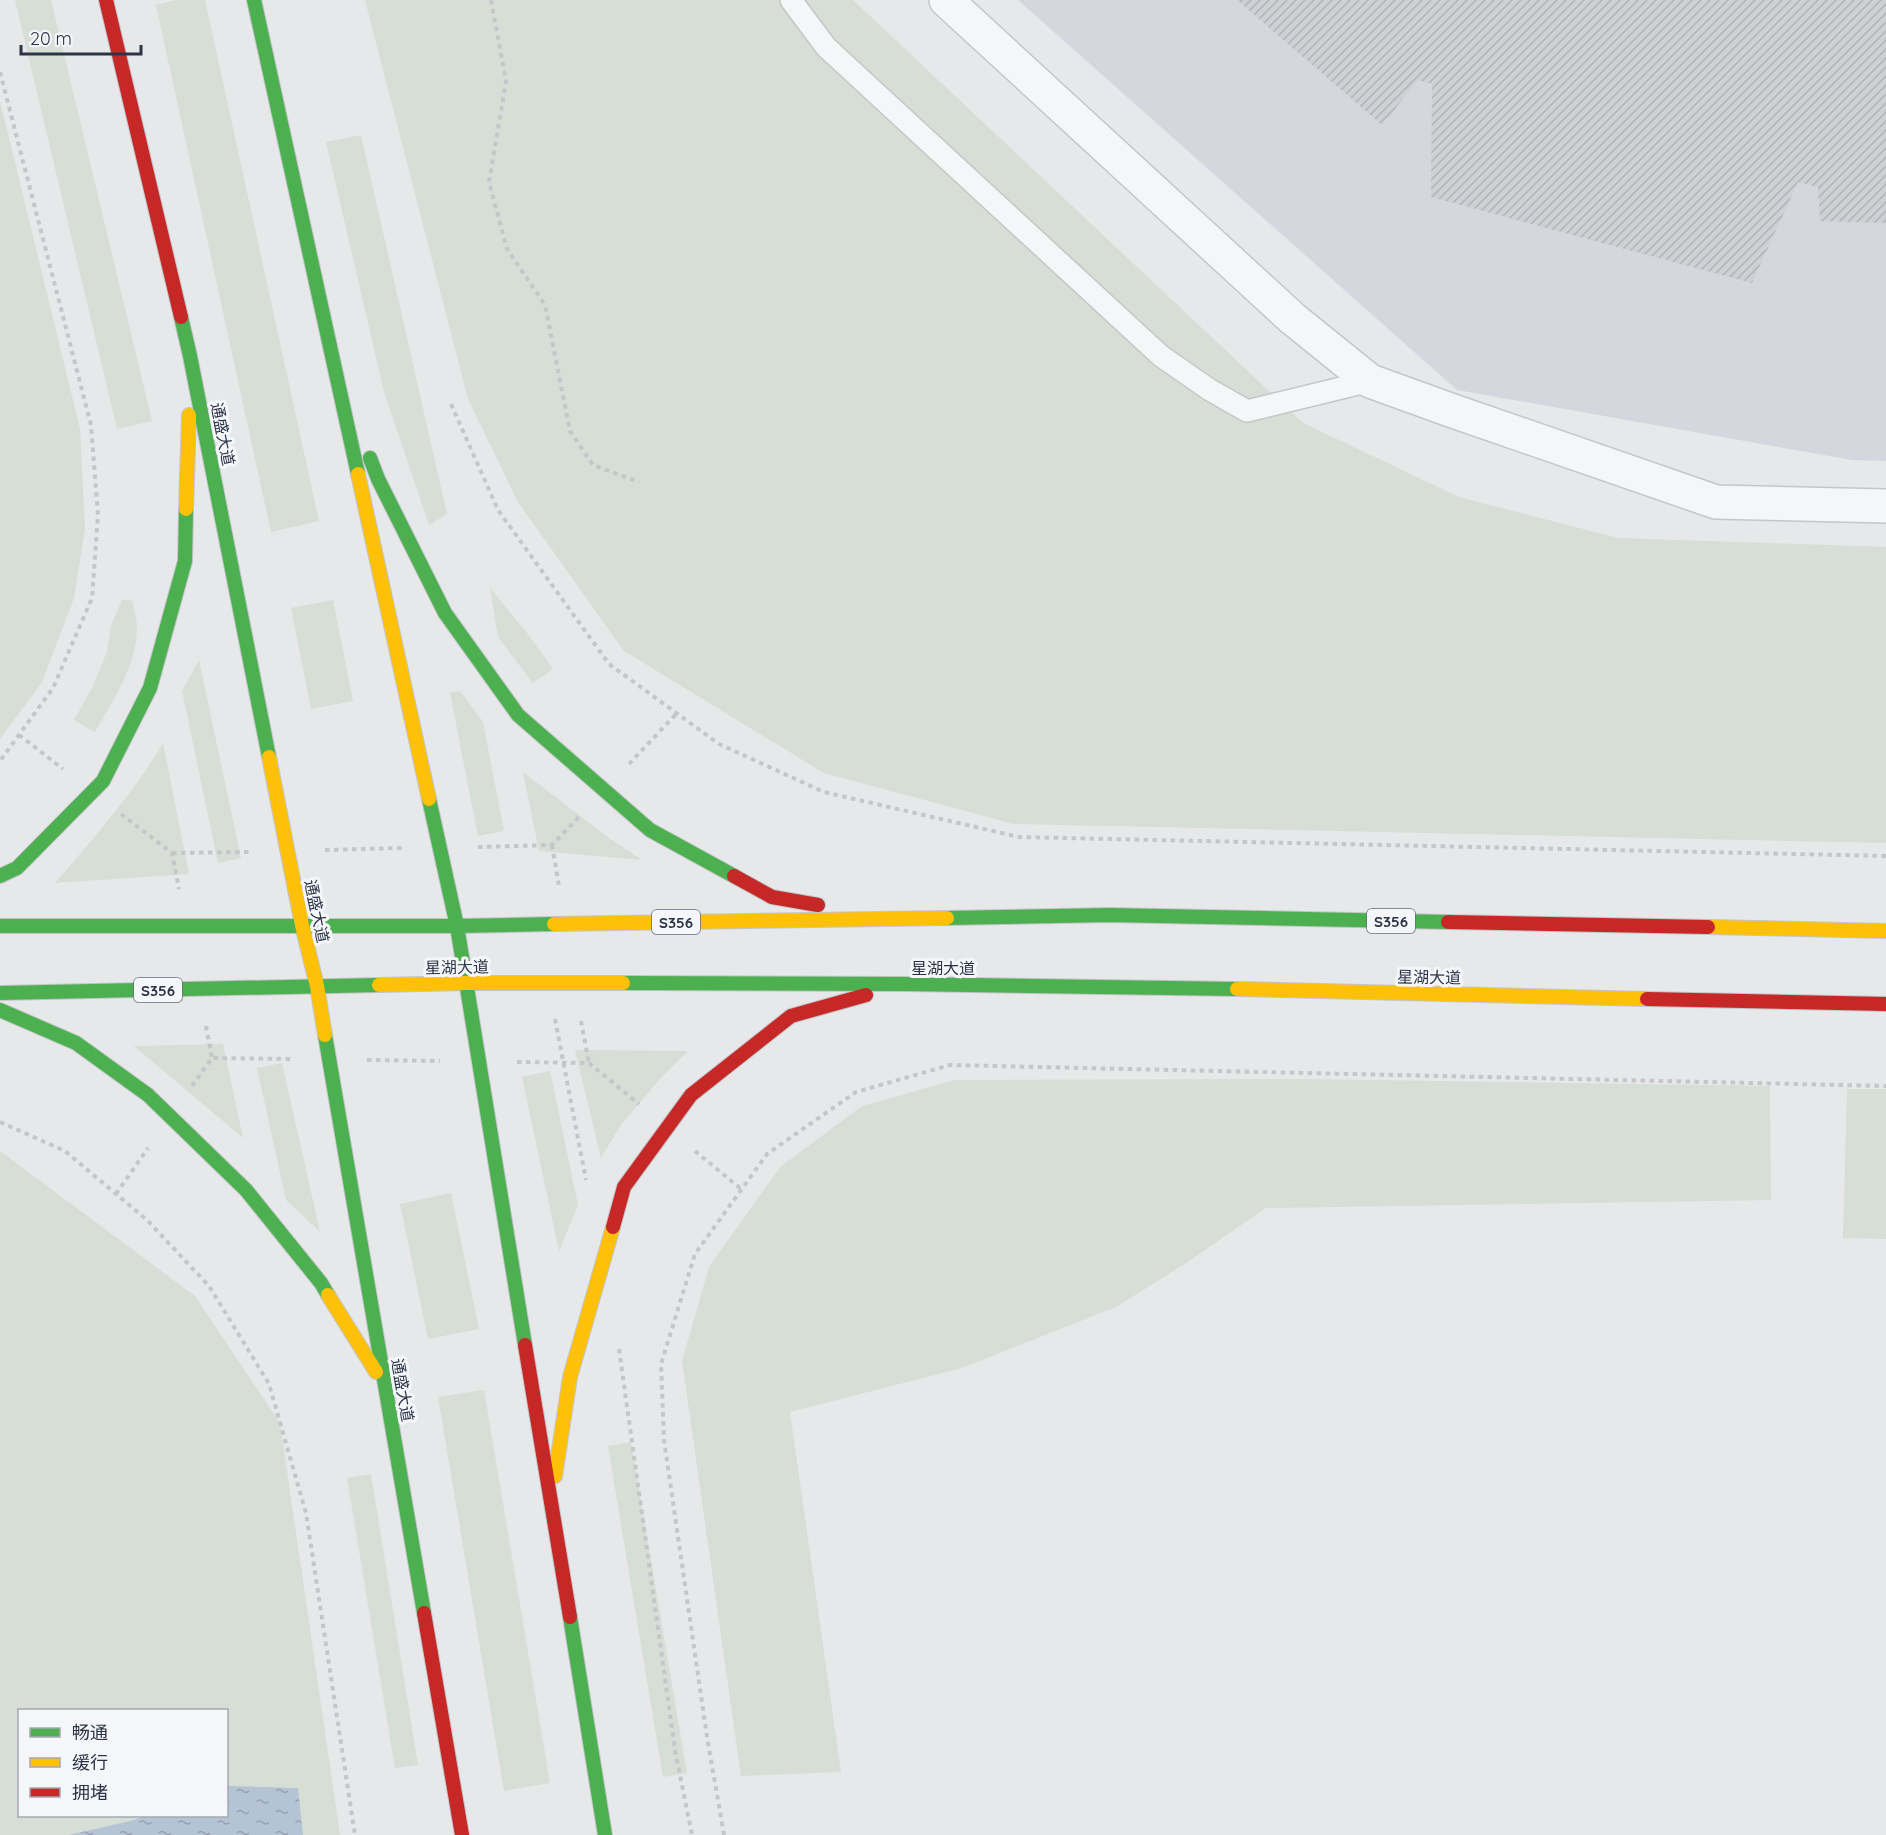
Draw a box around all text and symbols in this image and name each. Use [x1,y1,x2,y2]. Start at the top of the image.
scale bar [21,18,141,56]
text: 20 m [30,27,72,50]
street label: 通盛大道 [207,401,239,467]
street label: 通盛大道 [301,878,333,944]
road number: S356 [1367,909,1415,933]
road number: S356 [652,910,700,934]
street label: 星湖大道 [425,956,489,978]
street label: 星湖大道 [911,958,975,978]
street label: 星湖大道 [1397,966,1461,988]
road number: S356 [134,978,182,1002]
street label: 通盛大道 [388,1357,418,1423]
legend [18,1709,228,1817]
text: 畅通 [72,1721,108,1744]
text: 缓行 [72,1751,108,1774]
text: 拥堵 [72,1781,108,1804]

